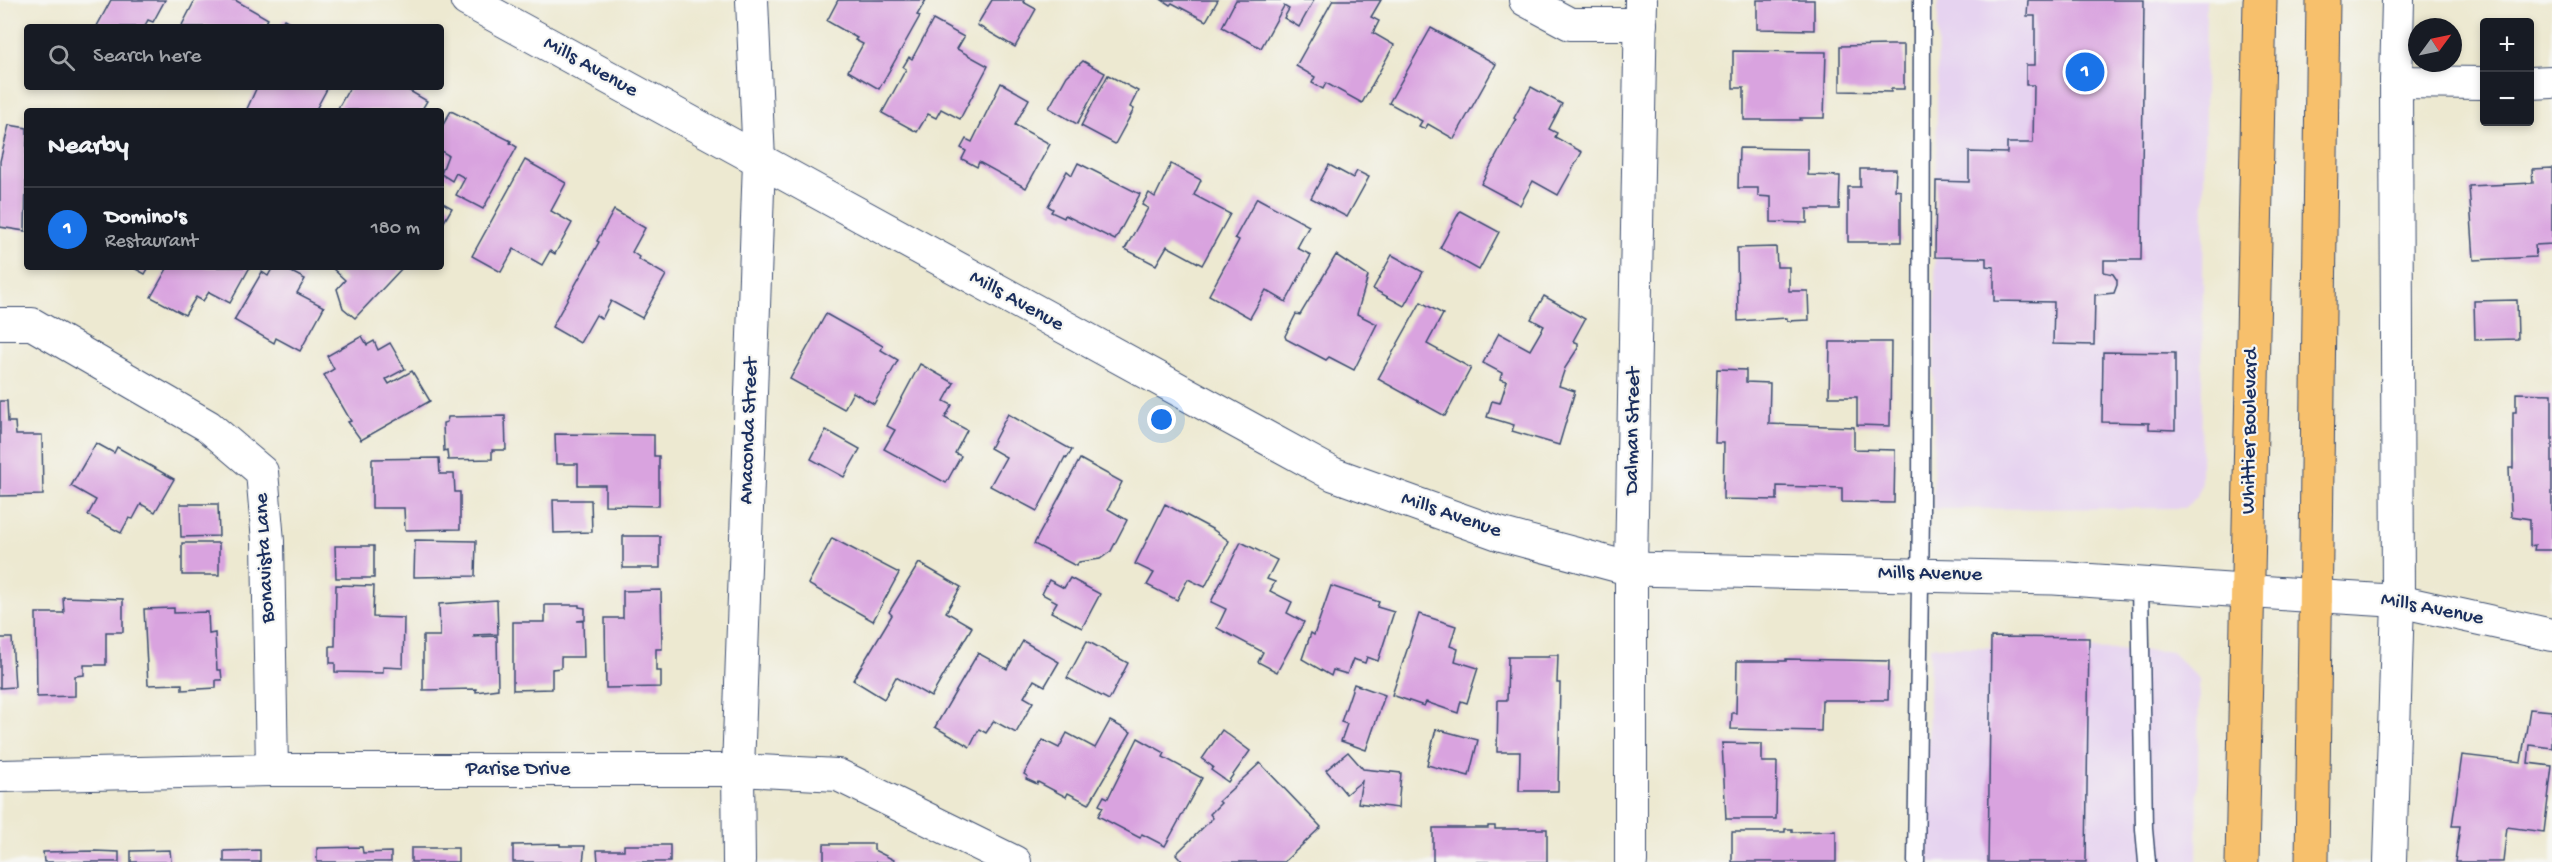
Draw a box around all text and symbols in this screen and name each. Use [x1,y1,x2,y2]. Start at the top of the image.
north arrow [2408,18,2462,72]
map controls [2480,18,2534,126]
button: + [2480,18,2534,72]
search box [24,24,444,90]
street label: Mills Avenue [538,32,643,105]
icon: search [45,41,78,74]
text: Search here [93,44,201,70]
pin: 1 [2066,50,2104,94]
button: − [2480,72,2534,126]
text: Nearby [48,132,129,163]
text: Domino's [105,205,187,231]
text: 1 [63,218,72,241]
text: 180 m [371,218,420,241]
text: Restaurant [105,231,198,254]
street label: Mills Avenue [964,266,1069,339]
street label: Whittier Boulevard [2237,346,2265,514]
street label: Anaconda Street [735,355,765,505]
street label: Dalman Street [1620,365,1648,497]
your location [1147,405,1176,434]
street label: Mills Avenue [1398,487,1505,545]
street label: Bonavista Lane [250,491,282,625]
street label: Mills Avenue [1878,562,1983,588]
street label: Mills Avenue [2378,588,2487,632]
street label: Parise Drive [465,758,571,783]

